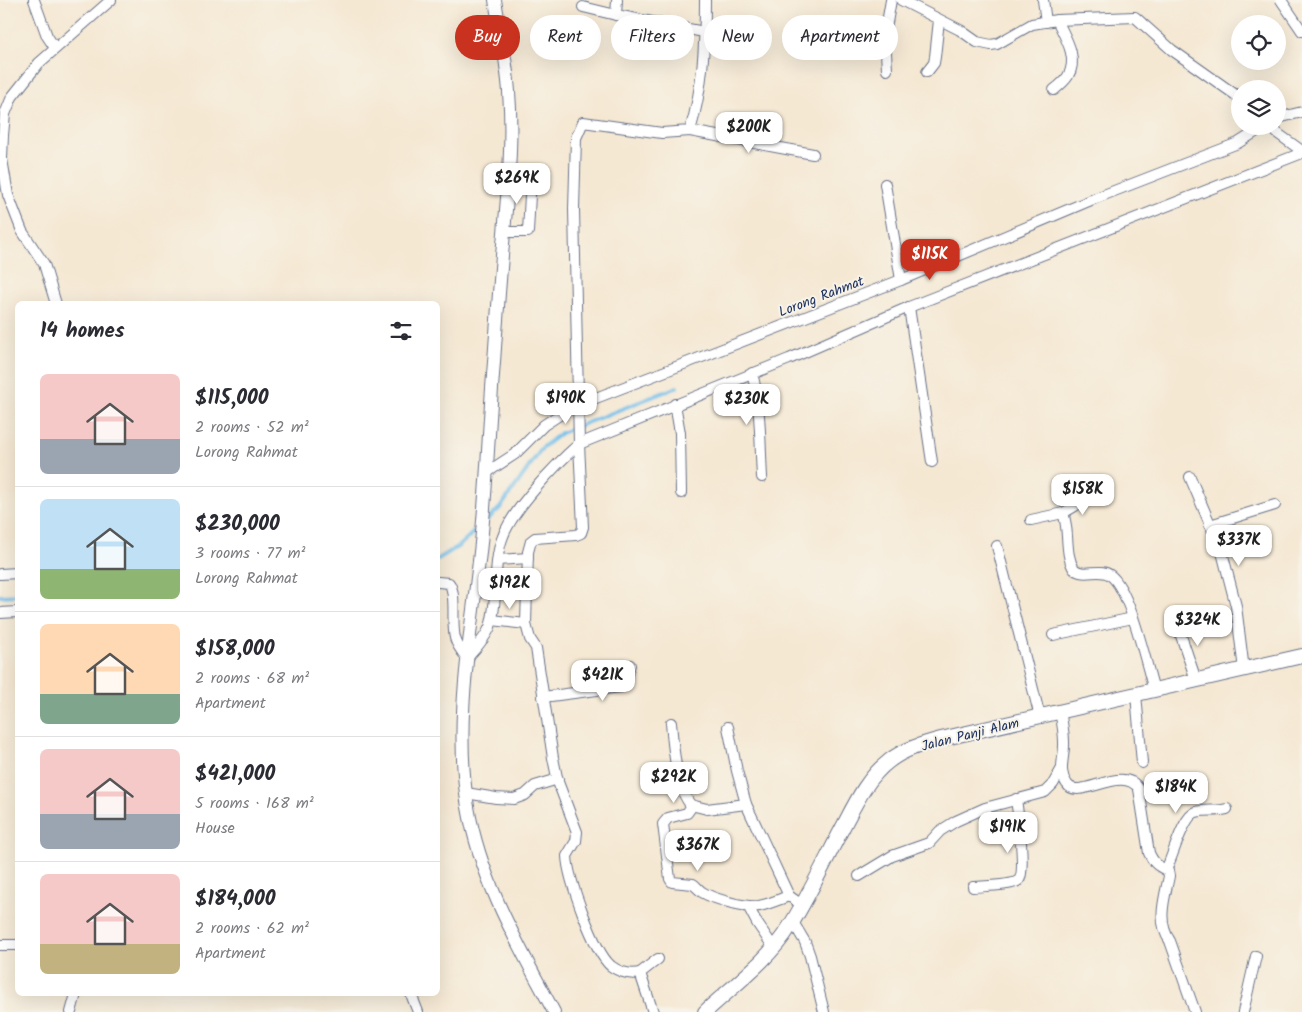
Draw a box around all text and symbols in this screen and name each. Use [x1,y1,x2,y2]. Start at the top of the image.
chip: Buy [455,15,520,60]
chip: Rent [530,15,601,60]
chip: Filters [611,15,694,60]
chip: New [704,15,772,60]
chip: Apartment [782,15,898,60]
map controls [1231,15,1286,135]
button: locate [1231,15,1286,70]
button: layers [1231,80,1286,135]
pin: $200K [714,112,784,154]
text: $200K [727,115,771,140]
pin: $269K [482,162,552,205]
text: $269K [494,166,540,191]
pin: $115K [895,238,965,281]
text: $115K [912,242,948,267]
street label: Lorong Rahmat [775,270,868,323]
text: 14 homes [40,315,125,348]
icon: filters [387,317,415,345]
text: $115,000 [195,382,269,415]
pin: $190K [531,382,601,425]
pin: $230K [712,384,782,426]
text: $190K [546,386,586,411]
text: $230K [724,387,770,412]
icon: home [80,394,140,454]
text: 2 rooms · 52 m² [195,415,309,440]
text: Lorong Rahmat [195,440,298,465]
pin: $158K [1048,474,1118,516]
text: $158K [1062,477,1104,502]
text: $230,000 [195,508,280,541]
icon: home [80,519,140,579]
pin: $337K [1204,524,1274,567]
text: $337K [1217,528,1261,553]
text: 3 rooms · 77 m² [195,541,305,566]
text: Lorong Rahmat [195,566,298,591]
pin: $192K [475,568,545,610]
text: $192K [489,571,531,596]
pin: $324K [1163,604,1233,647]
text: $324K [1175,608,1221,633]
text: $158,000 [195,633,275,666]
icon: home [80,644,140,704]
pin: $421K [568,660,638,702]
text: $421K [582,663,624,688]
text: 2 rooms · 68 m² [195,666,309,691]
text: Apartment [195,691,266,716]
street label: Jalan Panji Alam [919,712,1021,758]
text: $421,000 [195,758,275,791]
pin: $292K [639,762,709,804]
text: $292K [651,765,697,790]
icon: home [80,769,140,829]
pin: $184K [1141,772,1211,814]
text: $184K [1155,775,1197,800]
text: 5 rooms · 168 m² [195,791,314,816]
pin: $191K [973,812,1043,854]
text: $191K [990,815,1026,840]
text: House [195,816,235,841]
pin: $367K [663,830,733,872]
text: $367K [676,833,720,858]
text: $184,000 [195,883,275,916]
icon: home [80,894,140,954]
text: 2 rooms · 62 m² [195,916,309,941]
text: Apartment [195,941,266,966]

